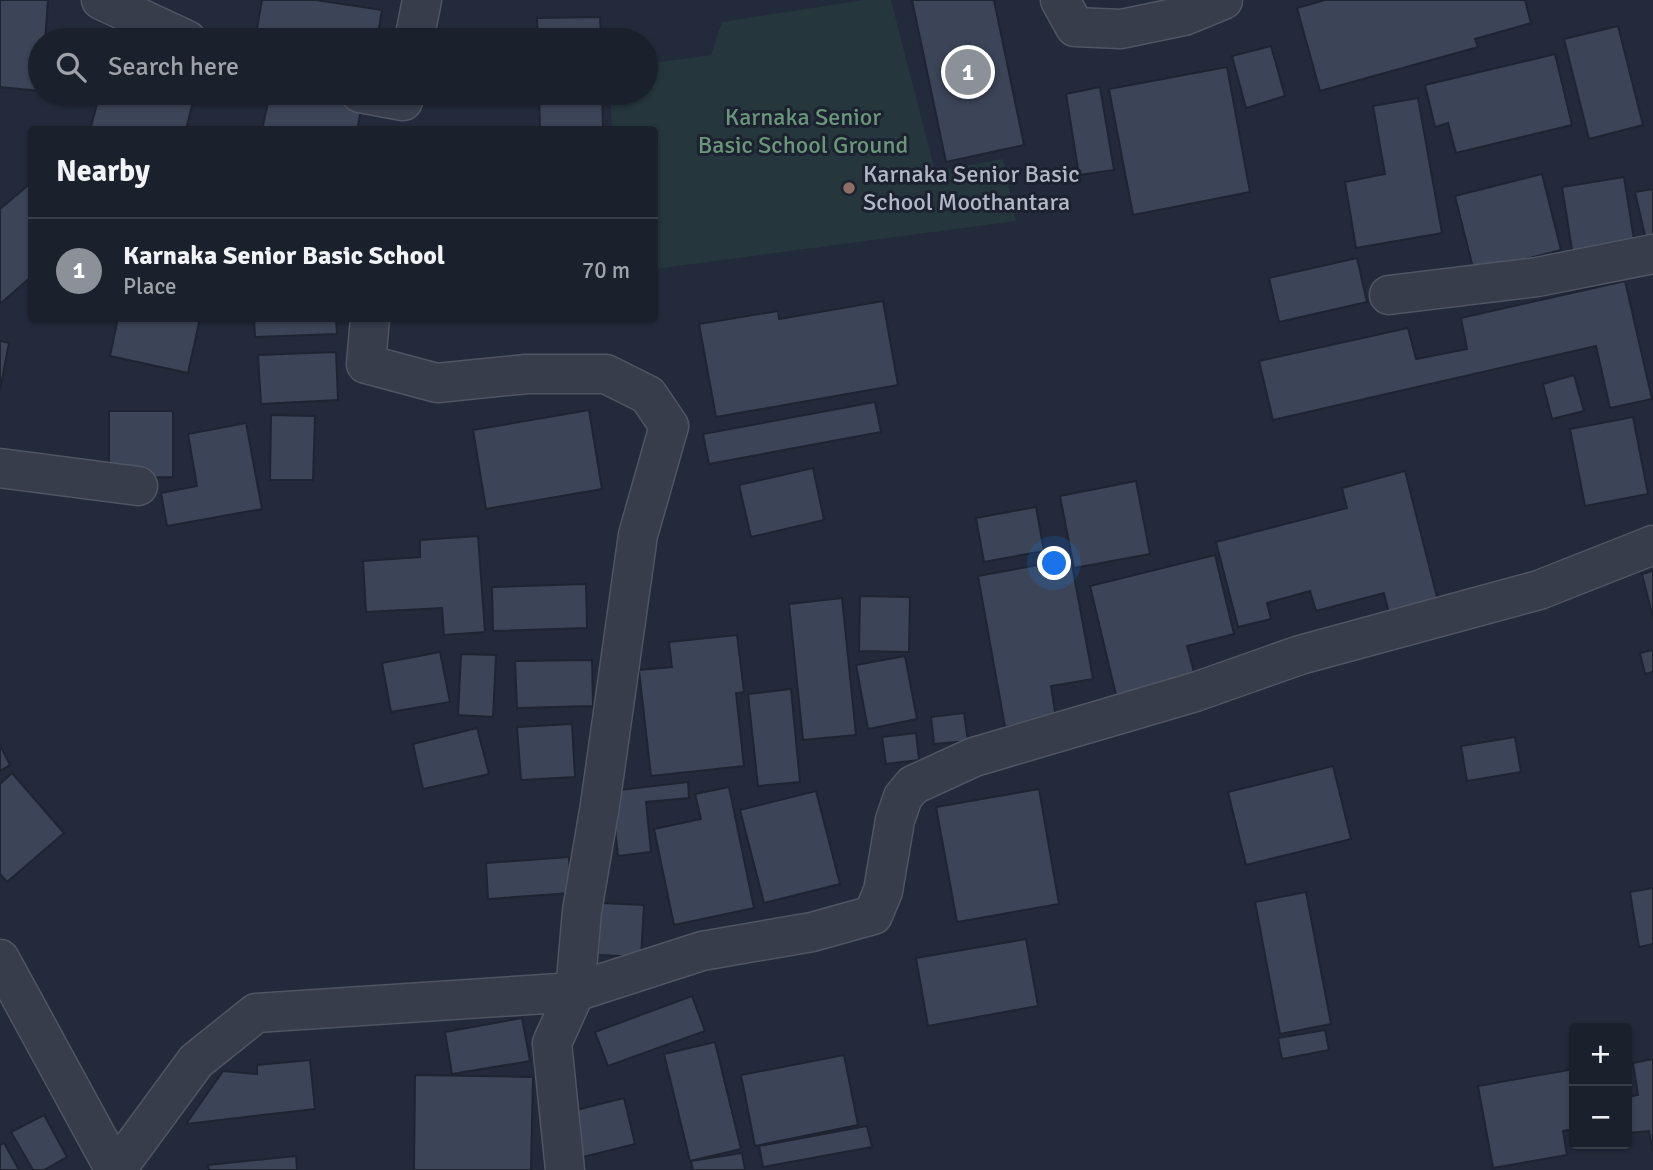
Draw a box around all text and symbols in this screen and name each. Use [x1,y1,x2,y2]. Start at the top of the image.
search box [28,28,658,105]
pin: 1 [945,46,991,98]
icon: search [52,48,90,86]
text: Search here [108,51,239,83]
park label: Karnaka Senior Basic School Ground [698,102,908,160]
text: Nearby [56,153,150,190]
place label: Karnaka Senior Basic School Moothantara [863,159,1080,217]
marker: Karnaka Senior Basic School Moothantara [841,180,857,196]
text: Karnaka Senior Basic School [123,240,445,272]
text: 1 [73,256,85,285]
text: 70 m [582,256,630,285]
text: Place [123,272,177,301]
your location [1037,546,1071,580]
map controls [1569,1023,1632,1149]
button: + [1569,1023,1632,1086]
button: − [1569,1086,1632,1149]

